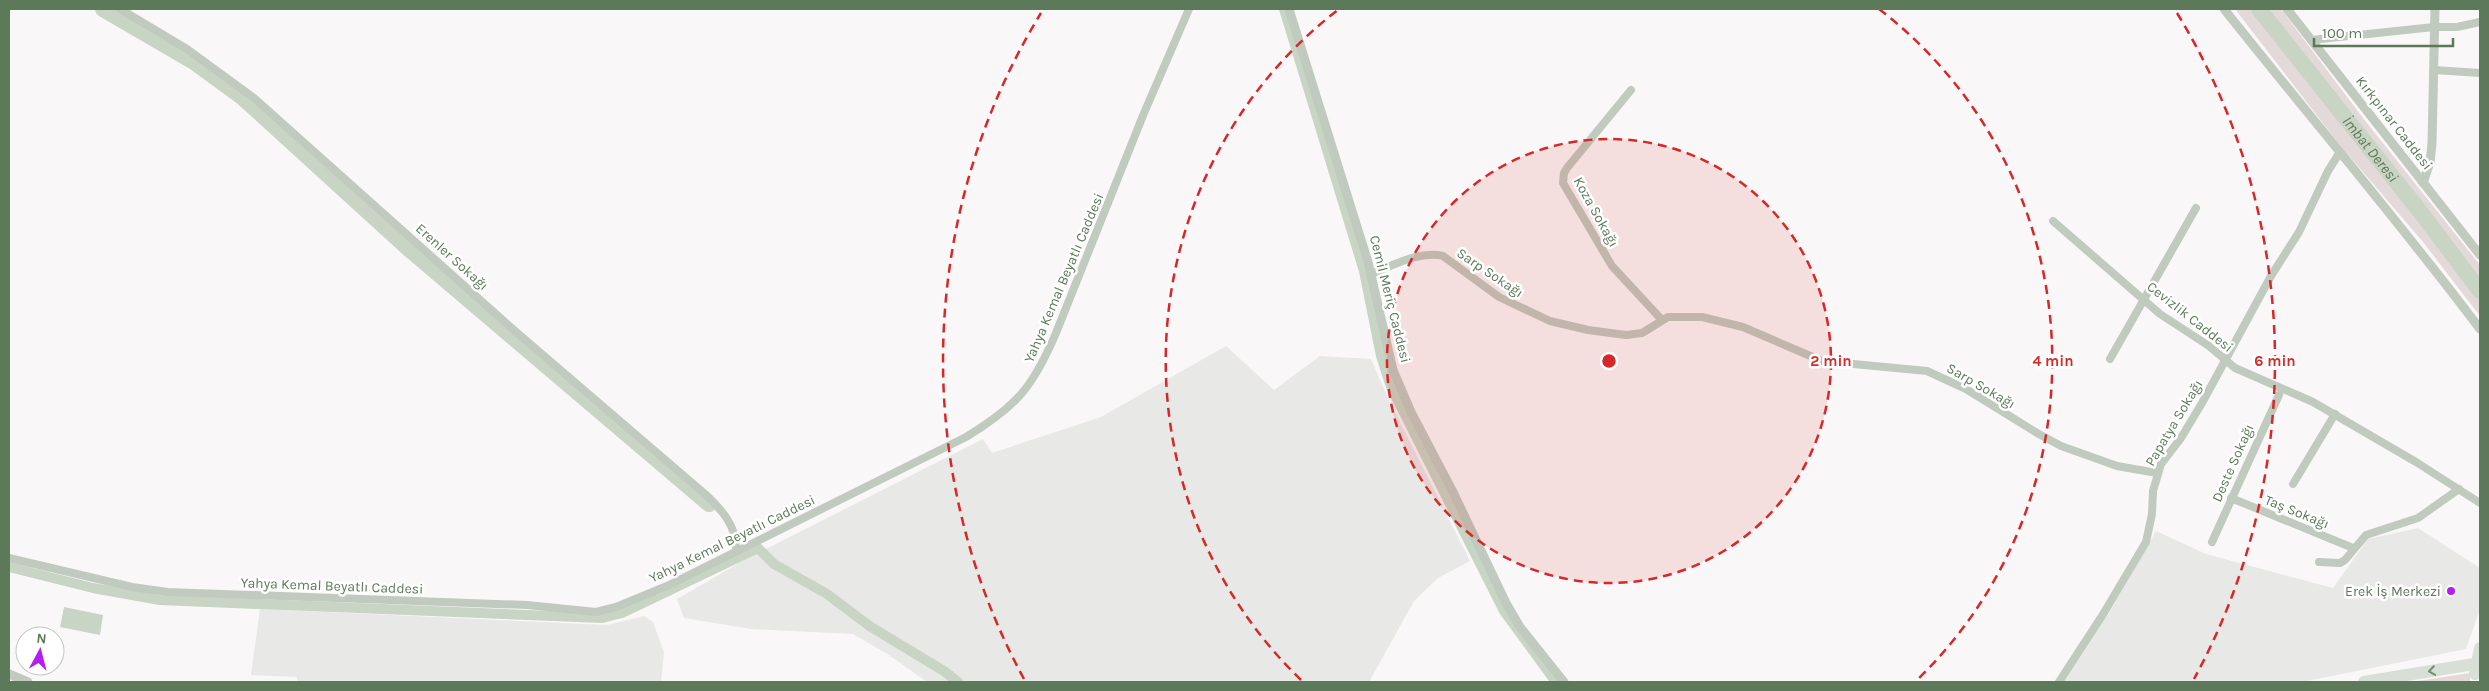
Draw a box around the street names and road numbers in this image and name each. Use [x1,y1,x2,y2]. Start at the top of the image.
street label: Kırkpınar Caddesi [2352,73,2436,173]
street label: Koza Sokağı [1570,174,1622,250]
street label: Yahya Kemal Beyatlı Caddesi [1020,191,1108,365]
street label: Erenler Sokağı [412,220,492,294]
street label: Cemil Meriç Caddesi [1366,234,1414,364]
street label: Sarp Sokağı [1454,245,1526,301]
street label: Cevizlik Caddesi [2144,278,2236,356]
street label: Sarp Sokağı [1944,360,2018,412]
street label: Papatya Sokağı [2141,377,2207,469]
street label: Deste Sokağı [2208,421,2258,505]
street label: Yahya Kemal Beyatlı Caddesi [646,491,818,587]
street label: Taş Sokağı [2262,491,2332,533]
street label: Yahya Kemal Beyatlı Caddesi [240,574,424,598]

